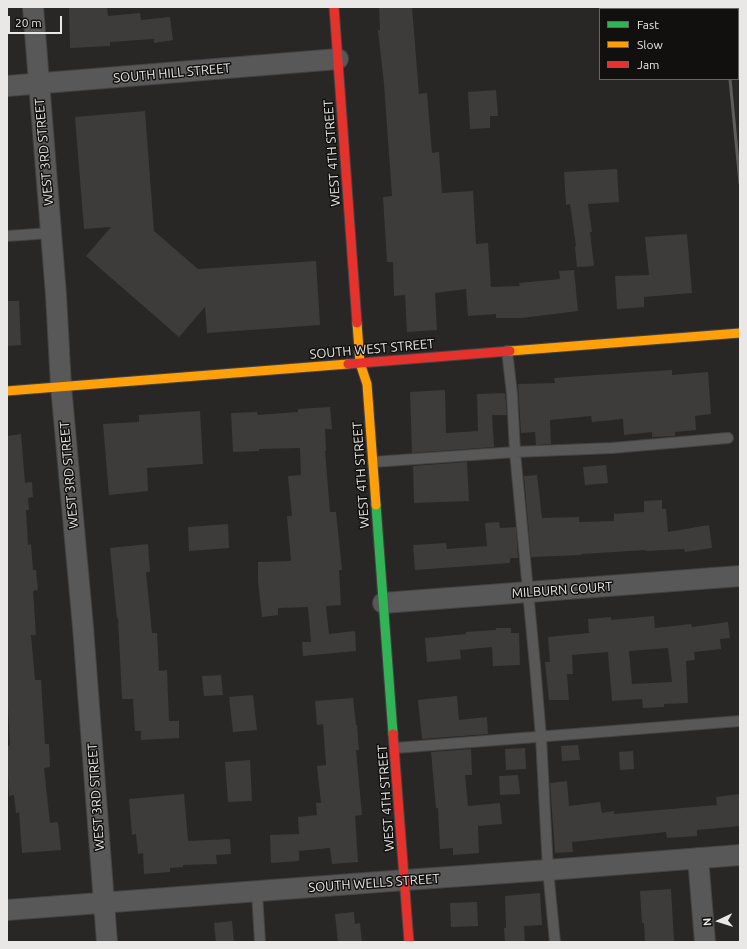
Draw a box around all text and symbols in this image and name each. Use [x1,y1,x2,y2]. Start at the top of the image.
scale bar [10,8,64,34]
legend [599,8,739,80]
text: 20 m [15,16,42,29]
text: Fast [637,18,659,31]
text: Slow [637,38,663,51]
text: Jam [637,58,659,71]
street label: SOUTH HILL STREET [113,60,231,86]
street label: WEST 3RD STREET [32,98,56,206]
street label: WEST 4TH STREET [320,99,344,207]
street label: SOUTH WEST STREET [309,336,435,362]
street label: WEST 3RD STREET [57,421,81,529]
street label: WEST 4TH STREET [349,421,373,529]
street label: MILBURN COURT [511,579,613,601]
street label: WEST 3RD STREET [84,743,108,851]
street label: WEST 4TH STREET [374,744,398,852]
street label: SOUTH WELLS STREET [308,871,440,895]
north arrow [699,901,739,941]
text: N [701,917,713,926]

